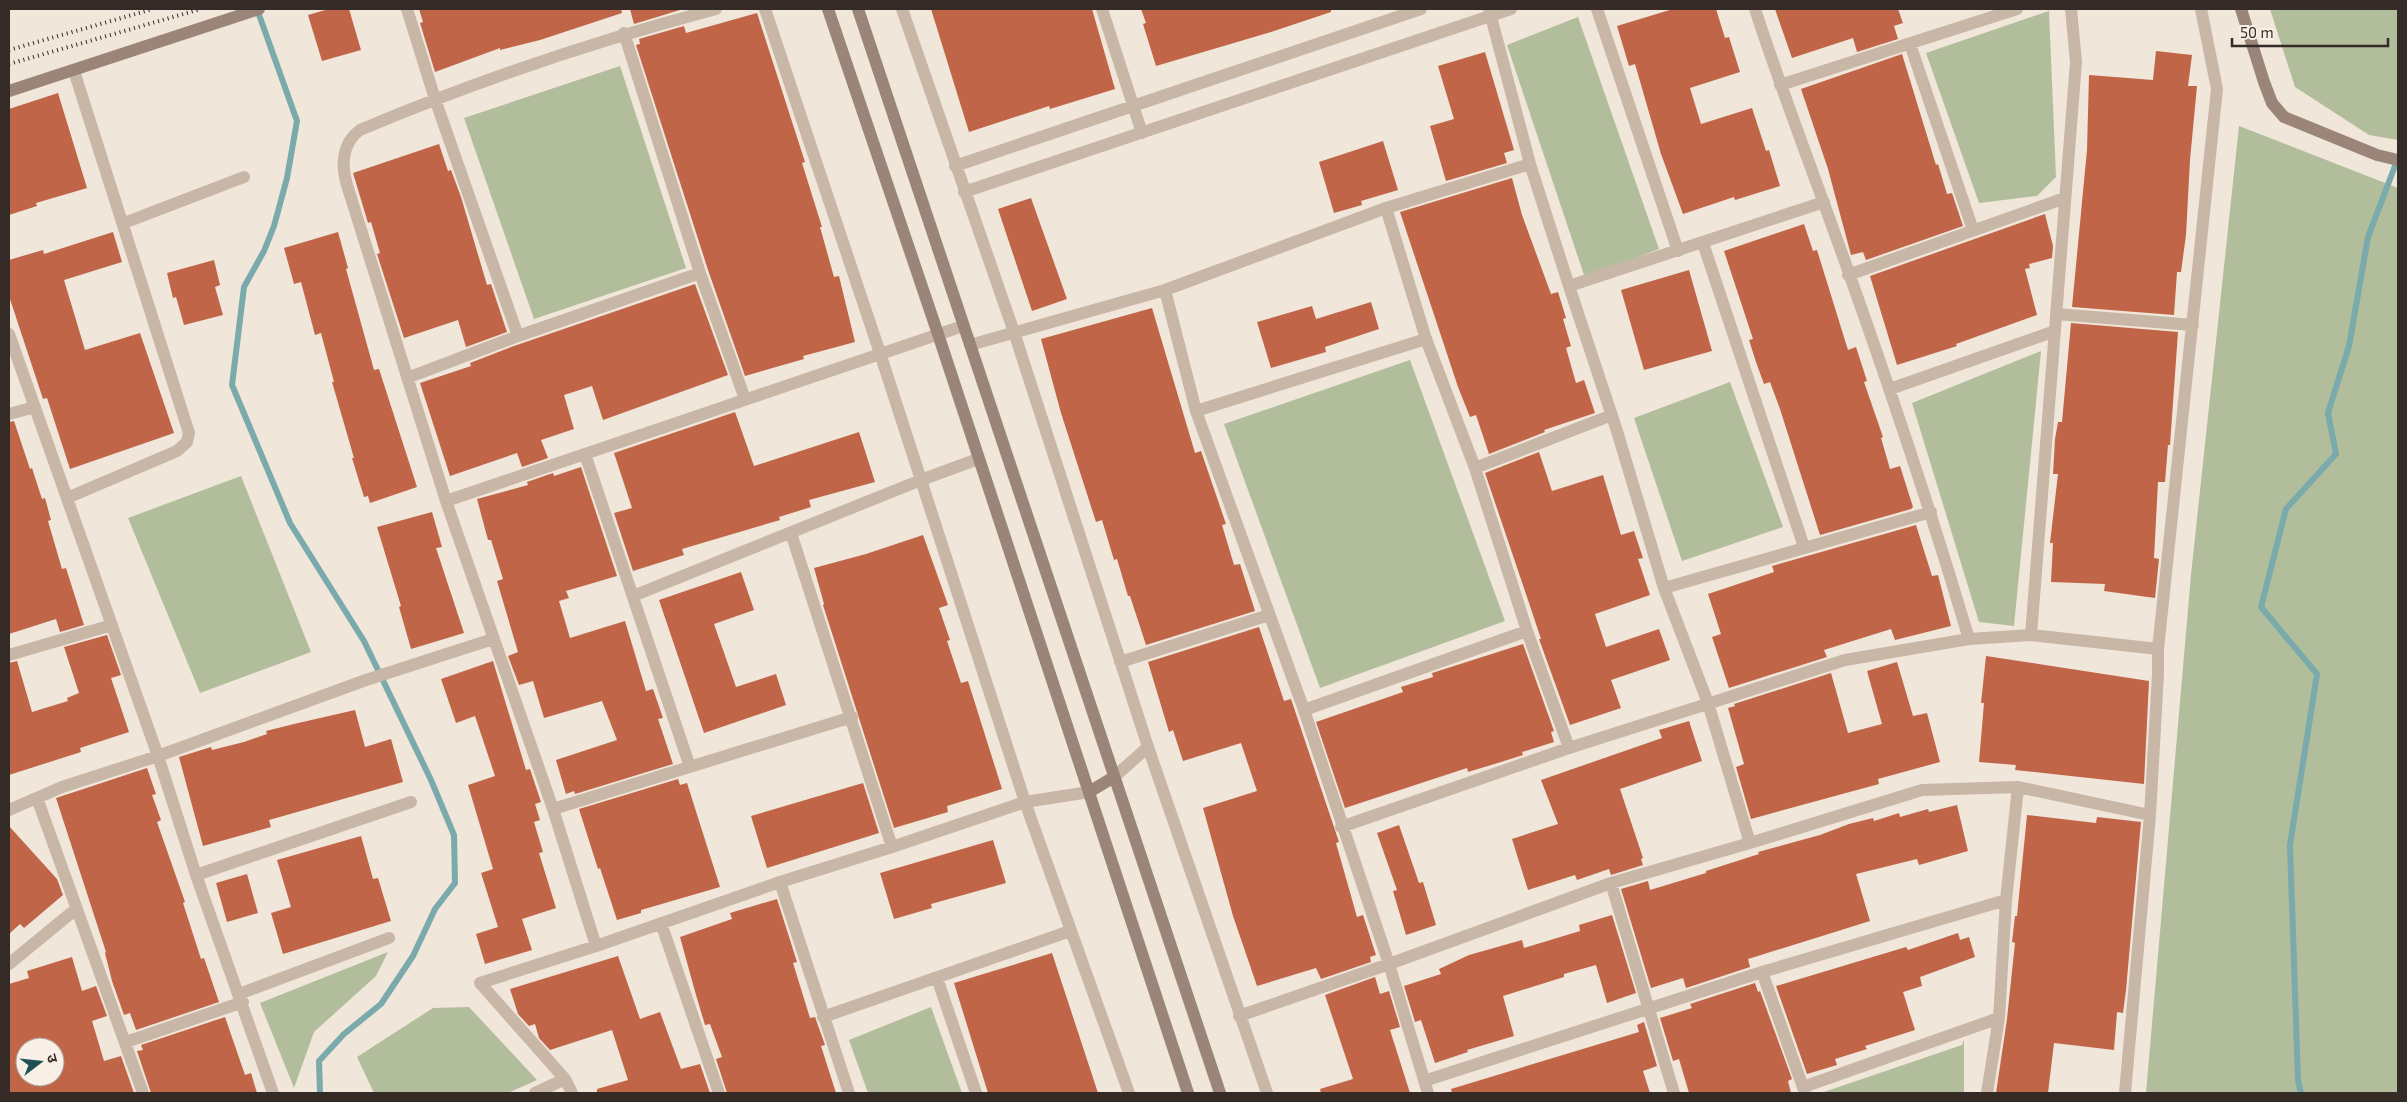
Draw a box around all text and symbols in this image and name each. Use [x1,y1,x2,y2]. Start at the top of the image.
scale bar [2232,15,2388,47]
text: 50 m [2240,23,2274,41]
north arrow [15,1037,65,1087]
text: उ [44,1052,62,1065]

